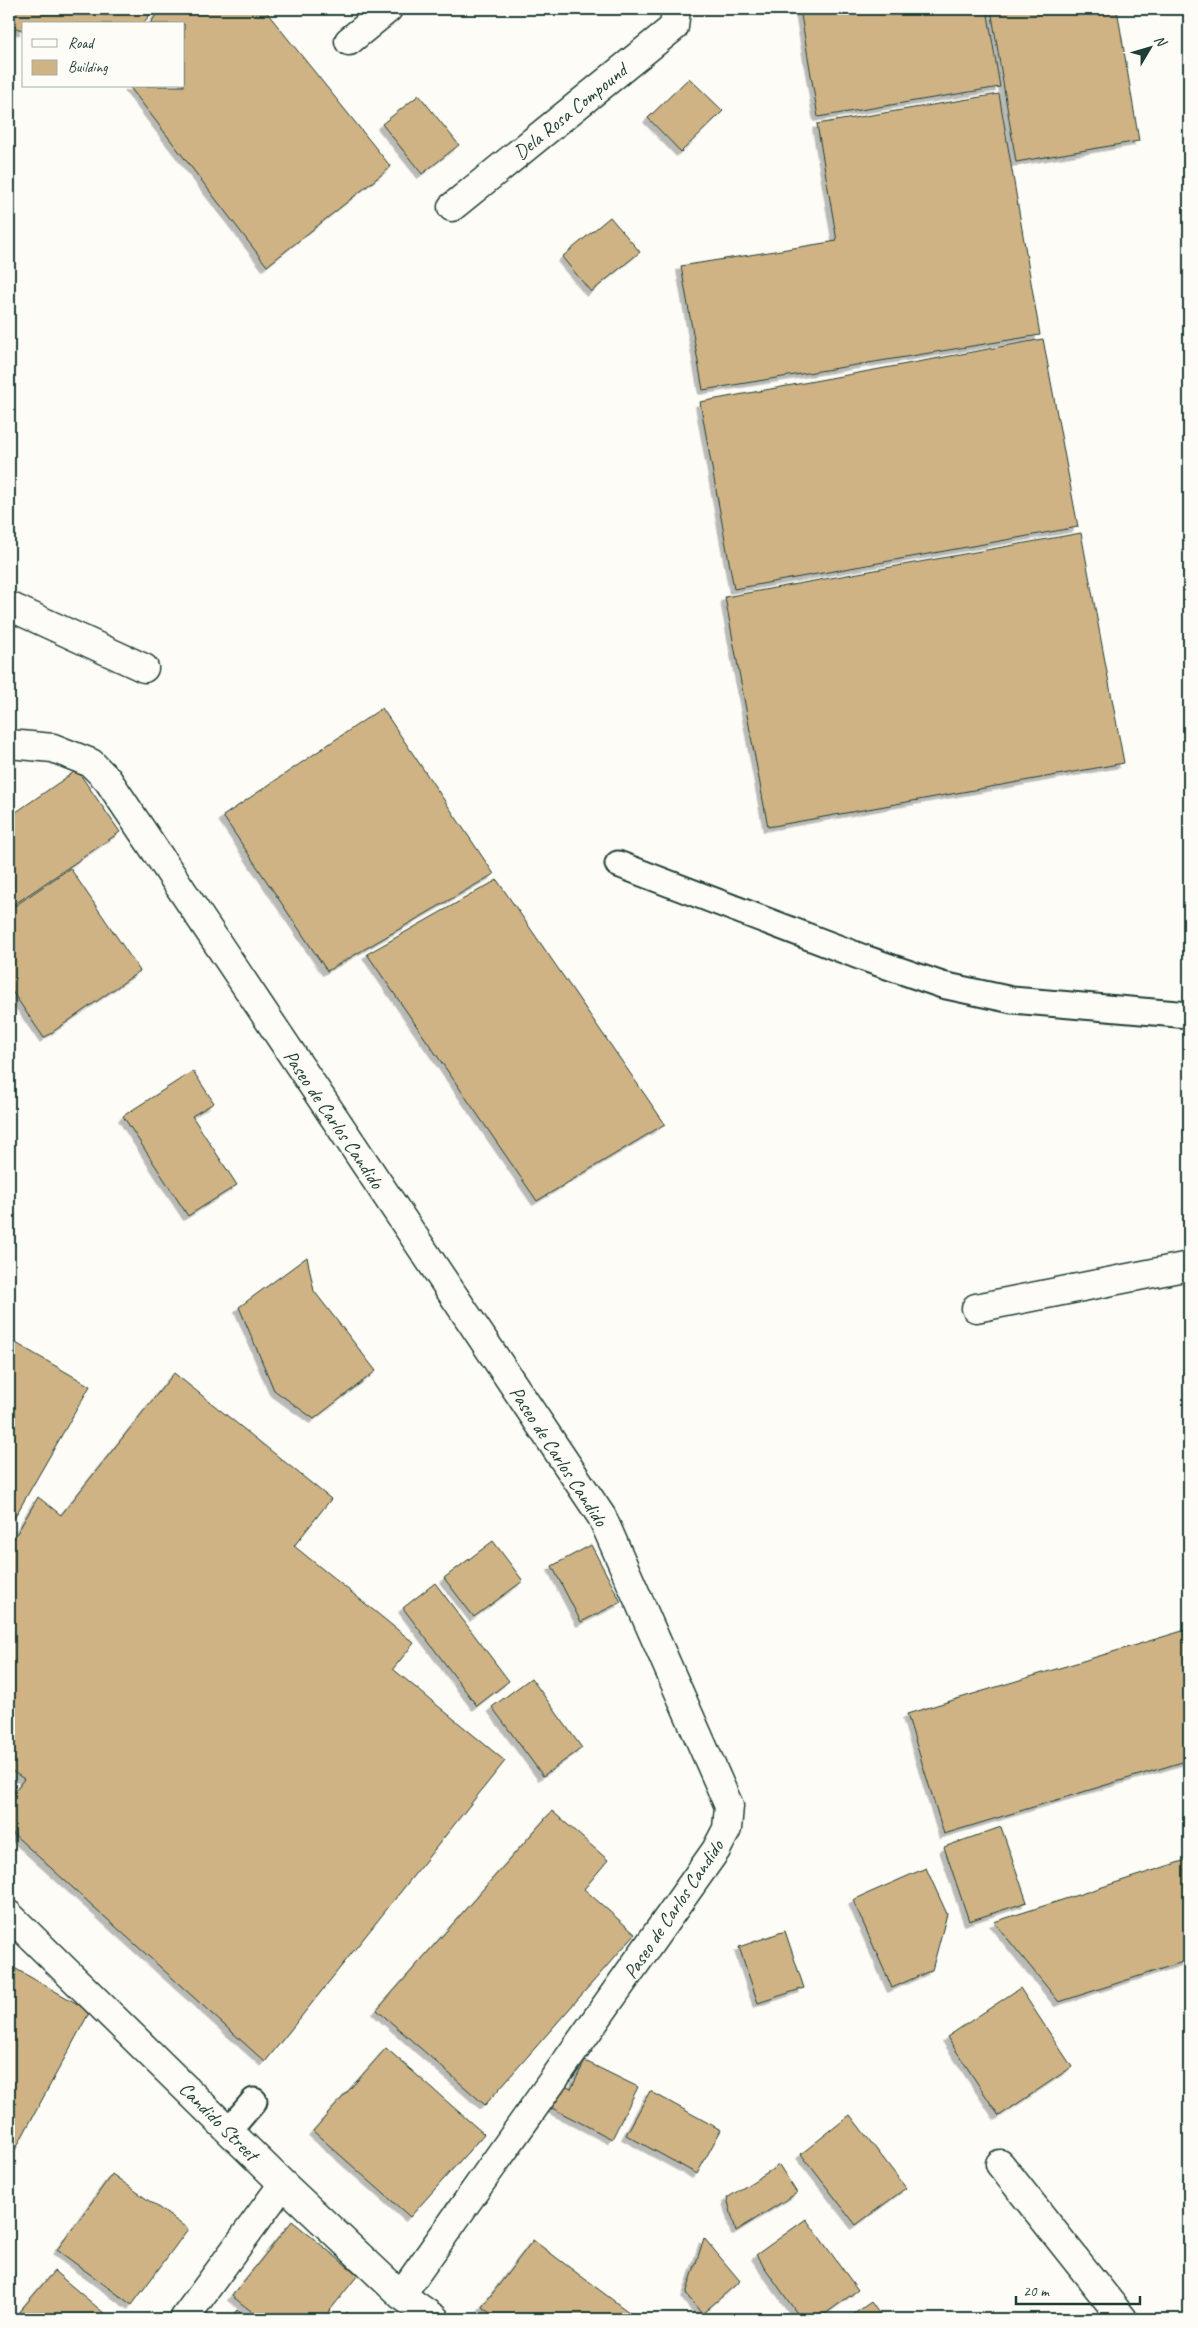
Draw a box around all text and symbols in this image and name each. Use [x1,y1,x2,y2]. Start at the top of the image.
legend [22,22,185,88]
north arrow [1126,22,1176,72]
text: N [1150,32,1171,51]
text: Road [68,34,95,53]
street label: Dela Rosa Compound [508,56,635,165]
text: Building [68,58,108,77]
street label: Paseo de Carlos Candido [278,1045,390,1194]
street label: Paseo de Carlos Candido [504,1381,614,1532]
street label: Paseo de Carlos Candido [618,1834,730,1983]
street label: Candido Street [174,2076,266,2169]
scale bar [1016,2273,1139,2305]
text: 20 m [1023,2282,1050,2301]

